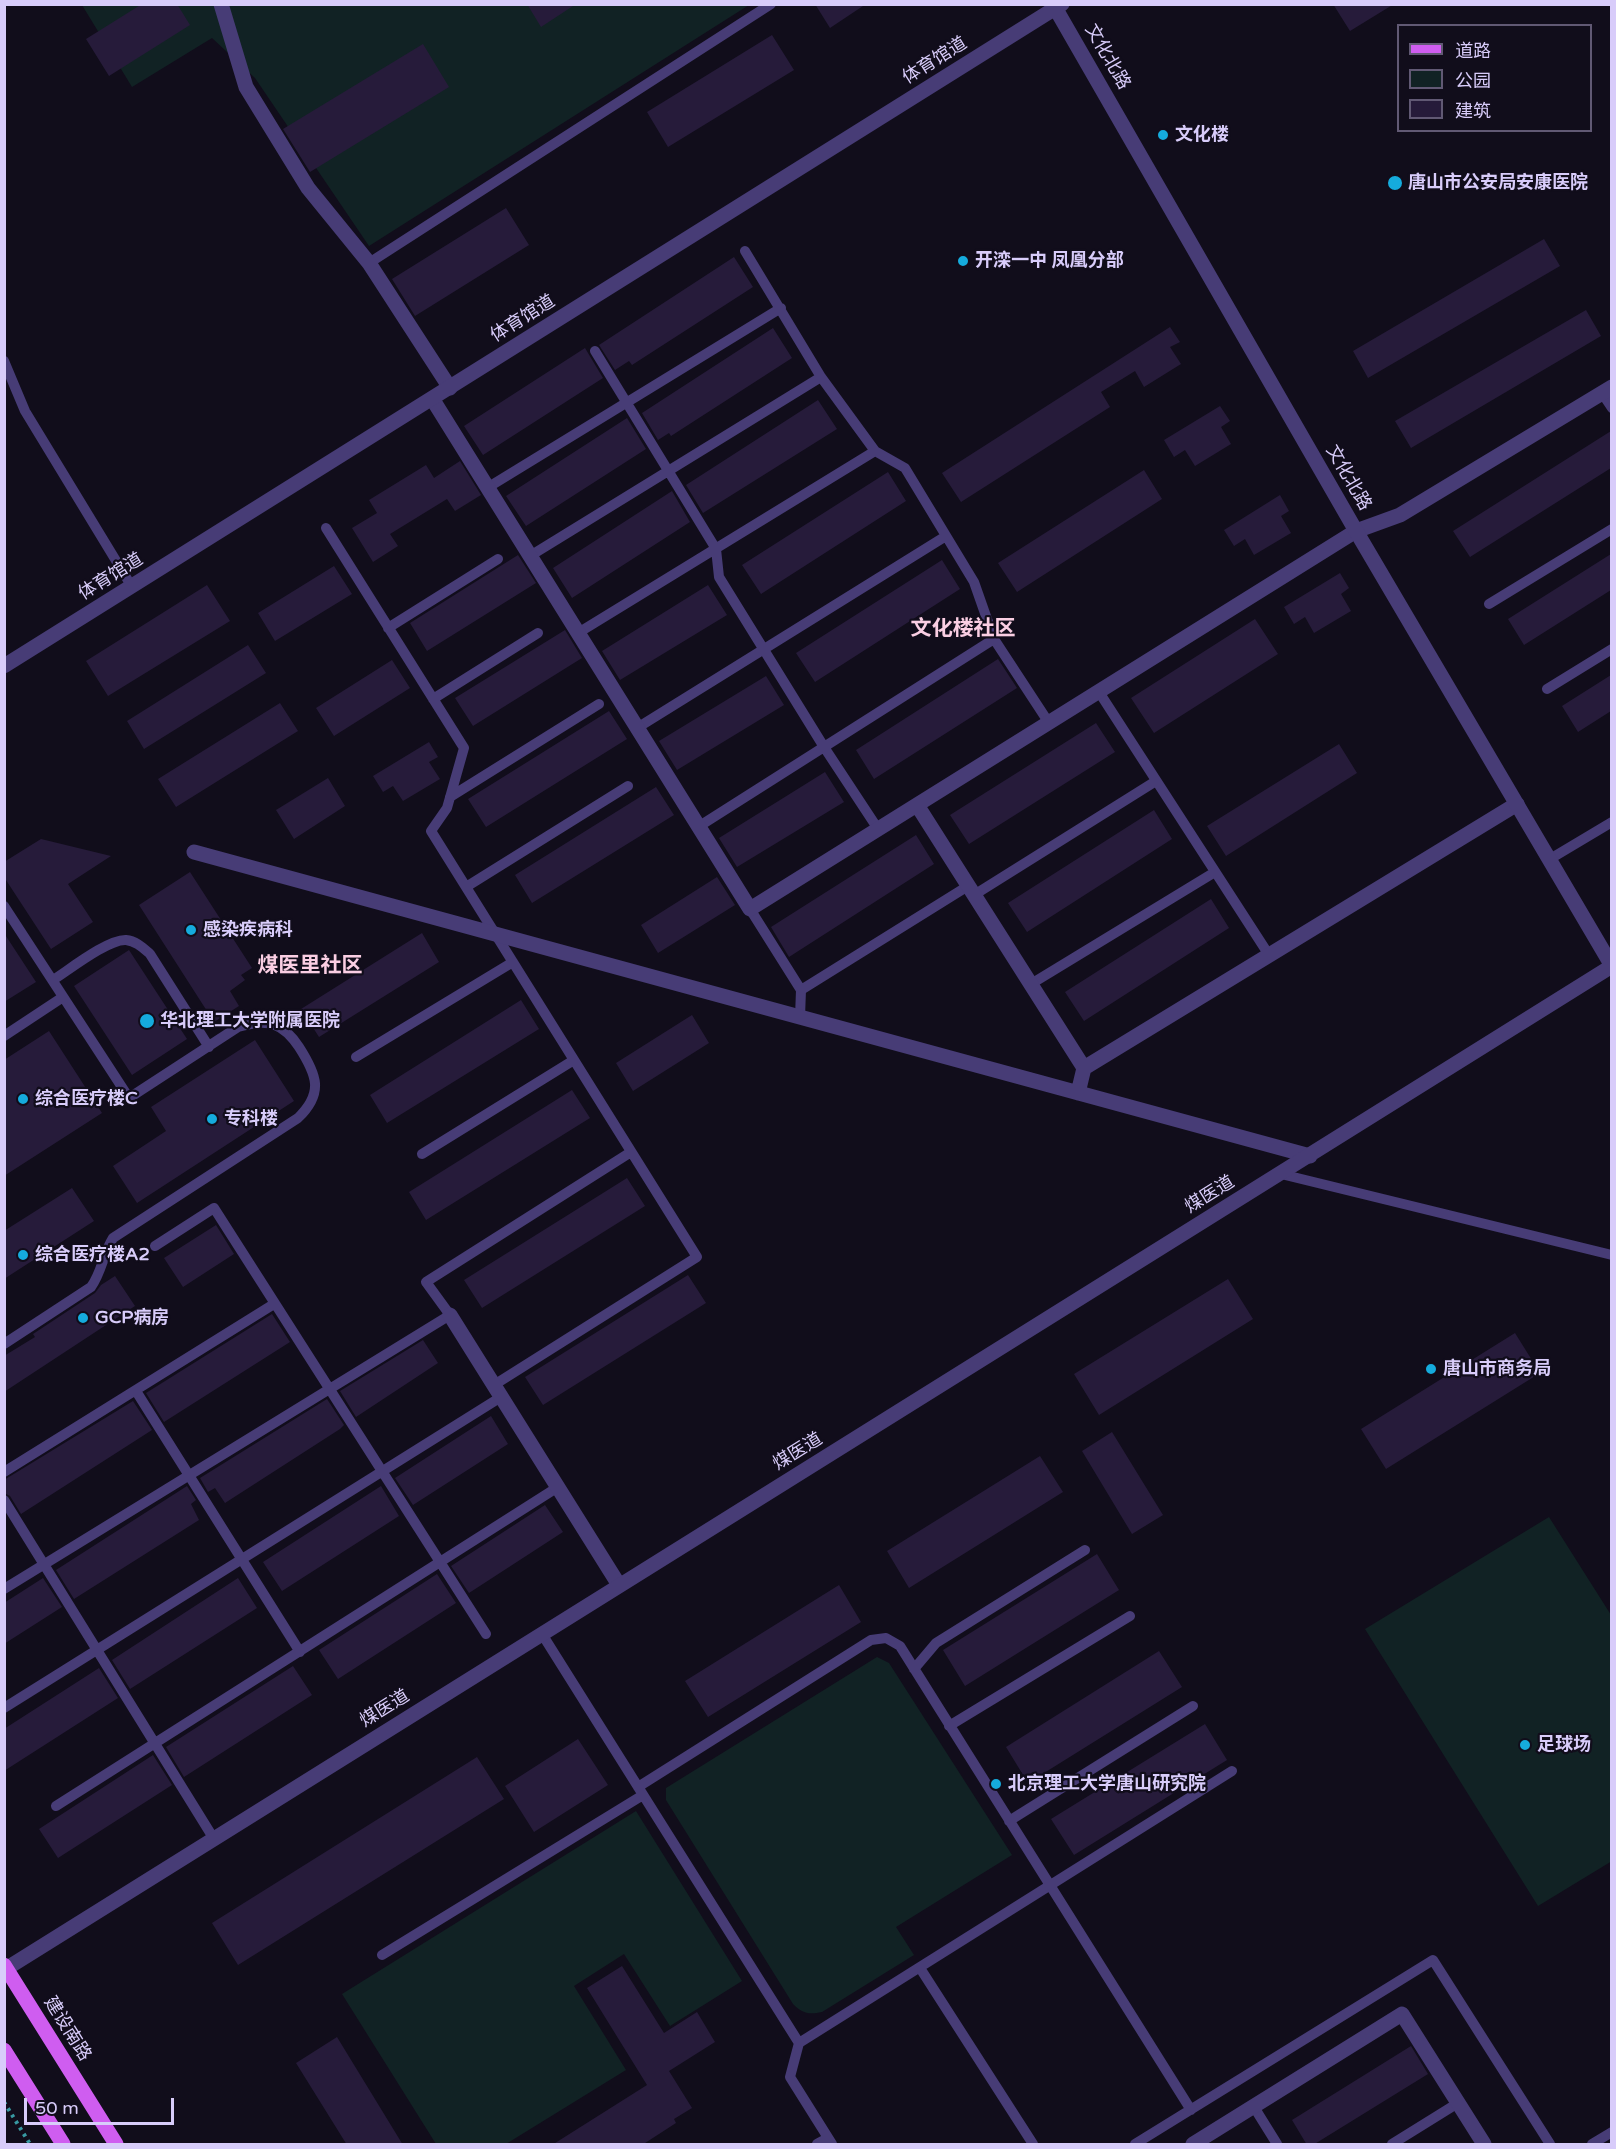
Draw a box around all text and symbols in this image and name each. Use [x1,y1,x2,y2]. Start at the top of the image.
street label: 文化北路 [1080,20,1134,94]
legend [1397,24,1592,132]
street label: 体育馆道 [899,33,971,89]
text: 道路 [1455,40,1491,62]
text: 公园 [1455,70,1491,92]
text: 建筑 [1455,100,1491,122]
place label: 文化楼 [1175,124,1229,146]
marker: 文化楼 [1156,128,1170,142]
place label: 唐山市公安局安康医院 [1408,172,1588,194]
marker: 唐山市公安局安康医院 [1386,174,1404,192]
place label: 开滦一中 凤凰分部 [975,250,1124,272]
marker: 开滦一中 凤凰分部 [956,254,970,268]
street label: 体育馆道 [487,291,559,347]
street label: 文化北路 [1321,441,1375,515]
street label: 体育馆道 [75,549,147,605]
district label: 文化楼社区 [911,616,1015,642]
place label: 感染疾病科 [203,919,293,941]
marker: 感染疾病科 [184,923,198,937]
district label: 煤医里社区 [258,953,362,979]
place label: 华北理工大学附属医院 [160,1010,340,1032]
marker: 华北理工大学附属医院 [138,1012,156,1030]
place label: 综合医疗楼C [35,1088,138,1110]
marker: 综合医疗楼C [16,1092,30,1106]
place label: 专科楼 [224,1108,278,1130]
marker: 专科楼 [205,1112,219,1126]
street label: 煤医道 [1181,1172,1239,1218]
place label: 综合医疗楼A2 [35,1244,150,1266]
marker: 综合医疗楼A2 [16,1248,30,1262]
place label: GCP病房 [95,1307,169,1329]
marker: GCP病房 [76,1311,90,1325]
place label: 唐山市商务局 [1443,1358,1551,1380]
marker: 唐山市商务局 [1424,1362,1438,1376]
street label: 煤医道 [769,1429,827,1475]
street label: 煤医道 [356,1686,414,1732]
place label: 足球场 [1537,1734,1591,1756]
marker: 足球场 [1518,1738,1532,1752]
place label: 北京理工大学唐山研究院 [1008,1773,1206,1795]
marker: 北京理工大学唐山研究院 [989,1777,1003,1791]
street label: 建设南路 [39,1993,95,2065]
scale bar [27,2086,177,2124]
text: 50 m [35,2097,79,2119]

